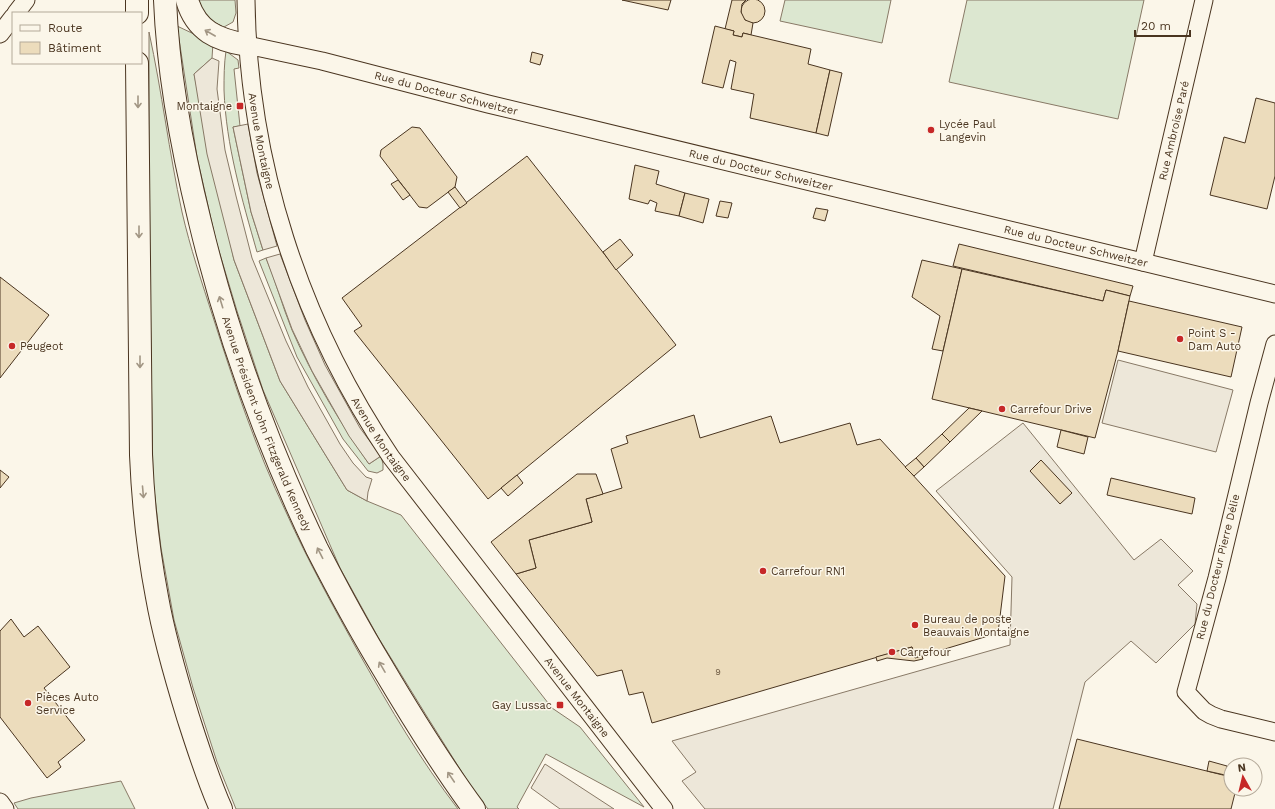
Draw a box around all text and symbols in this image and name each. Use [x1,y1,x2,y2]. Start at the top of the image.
legend [12,12,142,64]
scale bar [1135,12,1190,38]
text: 20 m [1141,19,1171,33]
text: Route [48,21,82,35]
one-way arrow [204,29,216,37]
text: Bâtiment [48,41,101,55]
street label: Rue du Docteur Schweitzer [373,68,520,118]
street label: Rue Ambroise Paré [1156,79,1191,182]
street label: Avenue Montaigne [246,92,277,191]
one-way arrow [134,95,142,108]
place label: Montaigne [177,100,232,113]
marker: Montaigne [235,101,245,111]
place label: Lycée Paul Langevin [939,118,997,144]
marker: Lycée Paul Langevin [926,125,936,135]
street label: Rue du Docteur Schweitzer [688,146,835,194]
street label: Rue du Docteur Schweitzer [1003,222,1150,270]
one-way arrow [135,225,143,238]
one-way arrow [217,296,224,309]
street label: Avenue Président John Fitzgerald Kennedy [220,315,314,534]
place label: Point S - Dam Auto [1188,327,1241,353]
marker: Point S - Dam Auto [1175,334,1185,344]
place label: Peugeot [20,340,63,353]
marker: Peugeot [7,341,17,351]
one-way arrow [136,355,144,368]
street label: Avenue Montaigne [349,395,414,484]
place label: Carrefour Drive [1010,403,1092,416]
marker: Carrefour Drive [997,404,1007,414]
one-way arrow [139,485,147,498]
street label: Rue du Docteur Pierre Délie [1194,493,1242,641]
one-way arrow [316,547,323,559]
place label: Carrefour RN1 [771,565,845,578]
marker: Carrefour RN1 [758,566,768,576]
place label: Bureau de poste Beauvais Montaigne [923,613,1029,639]
marker: Bureau de poste Beauvais Montaigne [910,620,920,630]
place label: Carrefour [900,646,951,659]
marker: Carrefour [887,647,897,657]
street label: Avenue Montaigne [542,654,612,740]
one-way arrow [378,661,386,673]
house number: 9 [715,667,721,677]
place label: Pièces Auto Service [36,691,99,717]
marker: Pièces Auto Service [23,698,33,708]
place label: Gay Lussac [492,699,552,712]
marker: Gay Lussac [555,700,565,710]
north arrow [1223,757,1263,797]
text: N [1237,761,1247,775]
one-way arrow [447,772,455,783]

